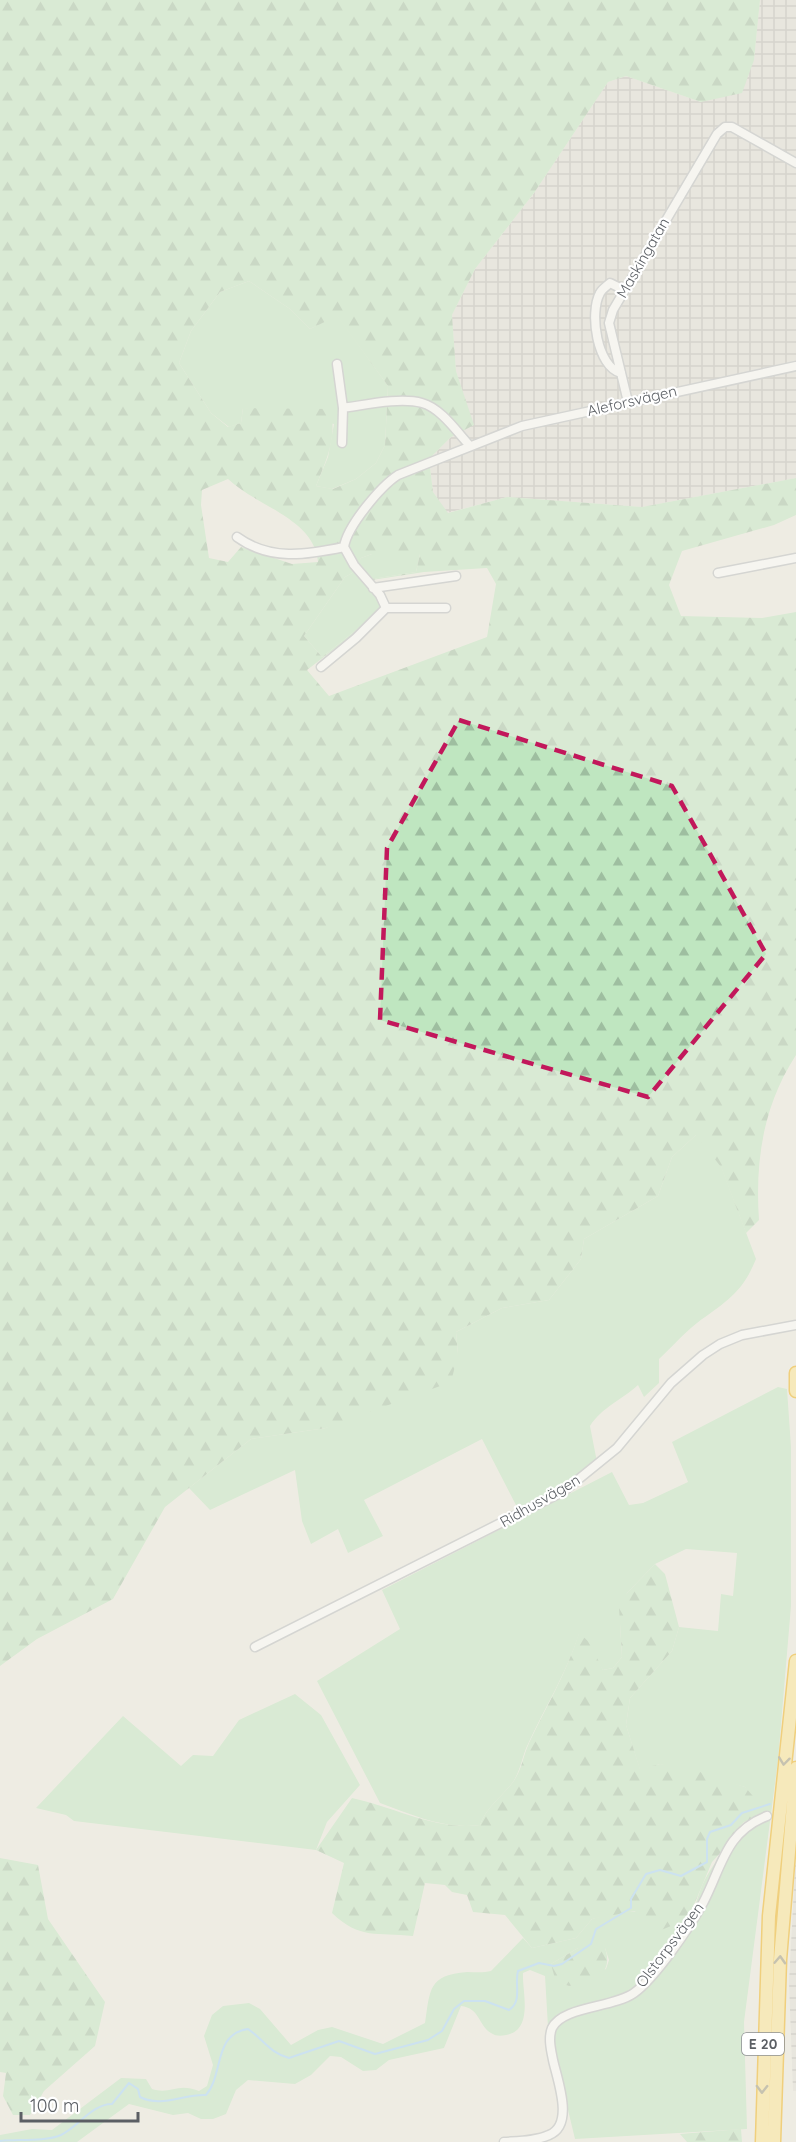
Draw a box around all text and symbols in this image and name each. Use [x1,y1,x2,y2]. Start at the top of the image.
street label: Maskingatan [612,214,673,301]
street label: Aleforsvägen [585,381,679,420]
street label: Ridhusvägen [496,1470,583,1531]
one-way arrow [779,1756,791,1765]
street label: Olstorpsvägen [632,1899,708,1991]
one-way arrow [773,1956,786,1965]
road number: E 20 [742,2033,784,2055]
one-way arrow [756,2084,769,2093]
scale bar [21,2085,138,2123]
text: 100 m [30,2094,79,2117]

